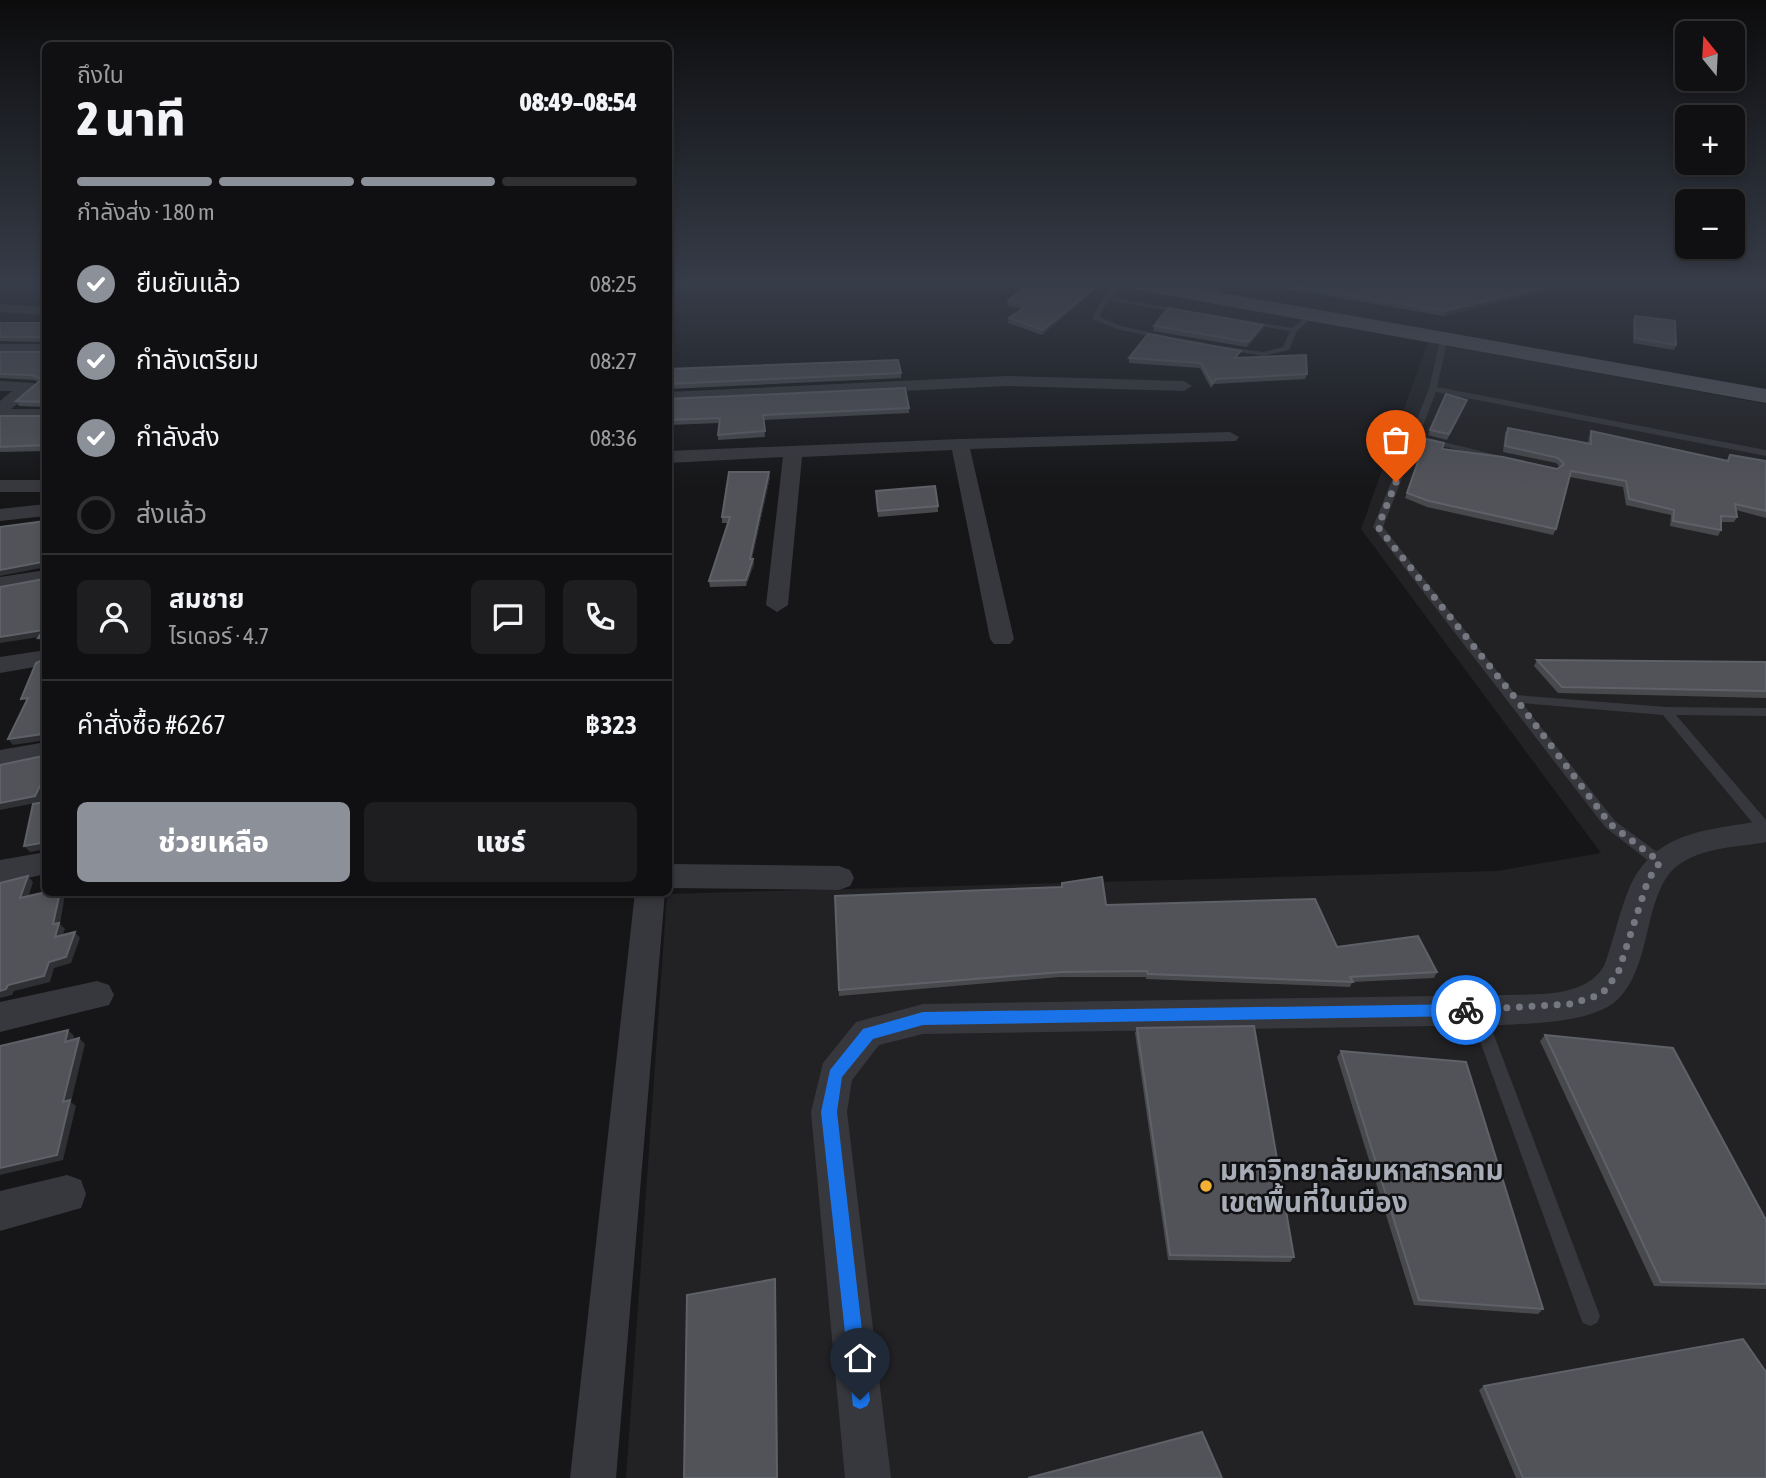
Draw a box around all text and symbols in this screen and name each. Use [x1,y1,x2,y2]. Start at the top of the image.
north arrow [1675,21,1745,91]
map controls [1675,21,1745,259]
text: ถึงใน [77,62,124,88]
text: 08:49–08:54 [520,87,637,117]
text: 2 นาที [77,92,186,145]
button: + [1675,105,1745,175]
button: − [1675,189,1745,259]
text: กำลังส่ง · 180 m [77,199,215,225]
icon: check [77,265,115,303]
text: ยืนยันแล้ว [136,268,241,298]
text: 08:25 [590,271,637,297]
icon: check [77,342,115,380]
text: กำลังเตรียม [136,345,259,375]
text: 08:27 [590,348,637,374]
pin [1366,410,1426,482]
icon: check [77,419,115,457]
icon: bag [1377,421,1415,459]
text: กำลังส่ง [136,422,220,452]
text: 08:36 [590,425,637,451]
text: ส่งแล้ว [136,499,207,529]
button: person [77,580,151,654]
button: chat [471,580,545,654]
button: phone [563,580,637,654]
text: สมชาย [169,584,245,614]
text: ไรเดอร์ · 4.7 [169,623,269,649]
text: คำสั่งซื้อ #6267 [77,710,226,740]
text: ฿323 [585,710,637,740]
button: ช่วยเหลือ [77,802,350,882]
button: แชร์ [364,802,637,882]
courier [1431,975,1501,1045]
icon: bike [1447,991,1485,1029]
place label: มหาวิทยาลัยมหาสารคาม เขตพื้นที่ในเมือง [1220,1154,1503,1218]
marker: มหาวิทยาลัยมหาสารคาม เขตพื้นที่ในเมือง [1198,1178,1214,1194]
pin [830,1328,890,1400]
icon: home [841,1339,879,1377]

